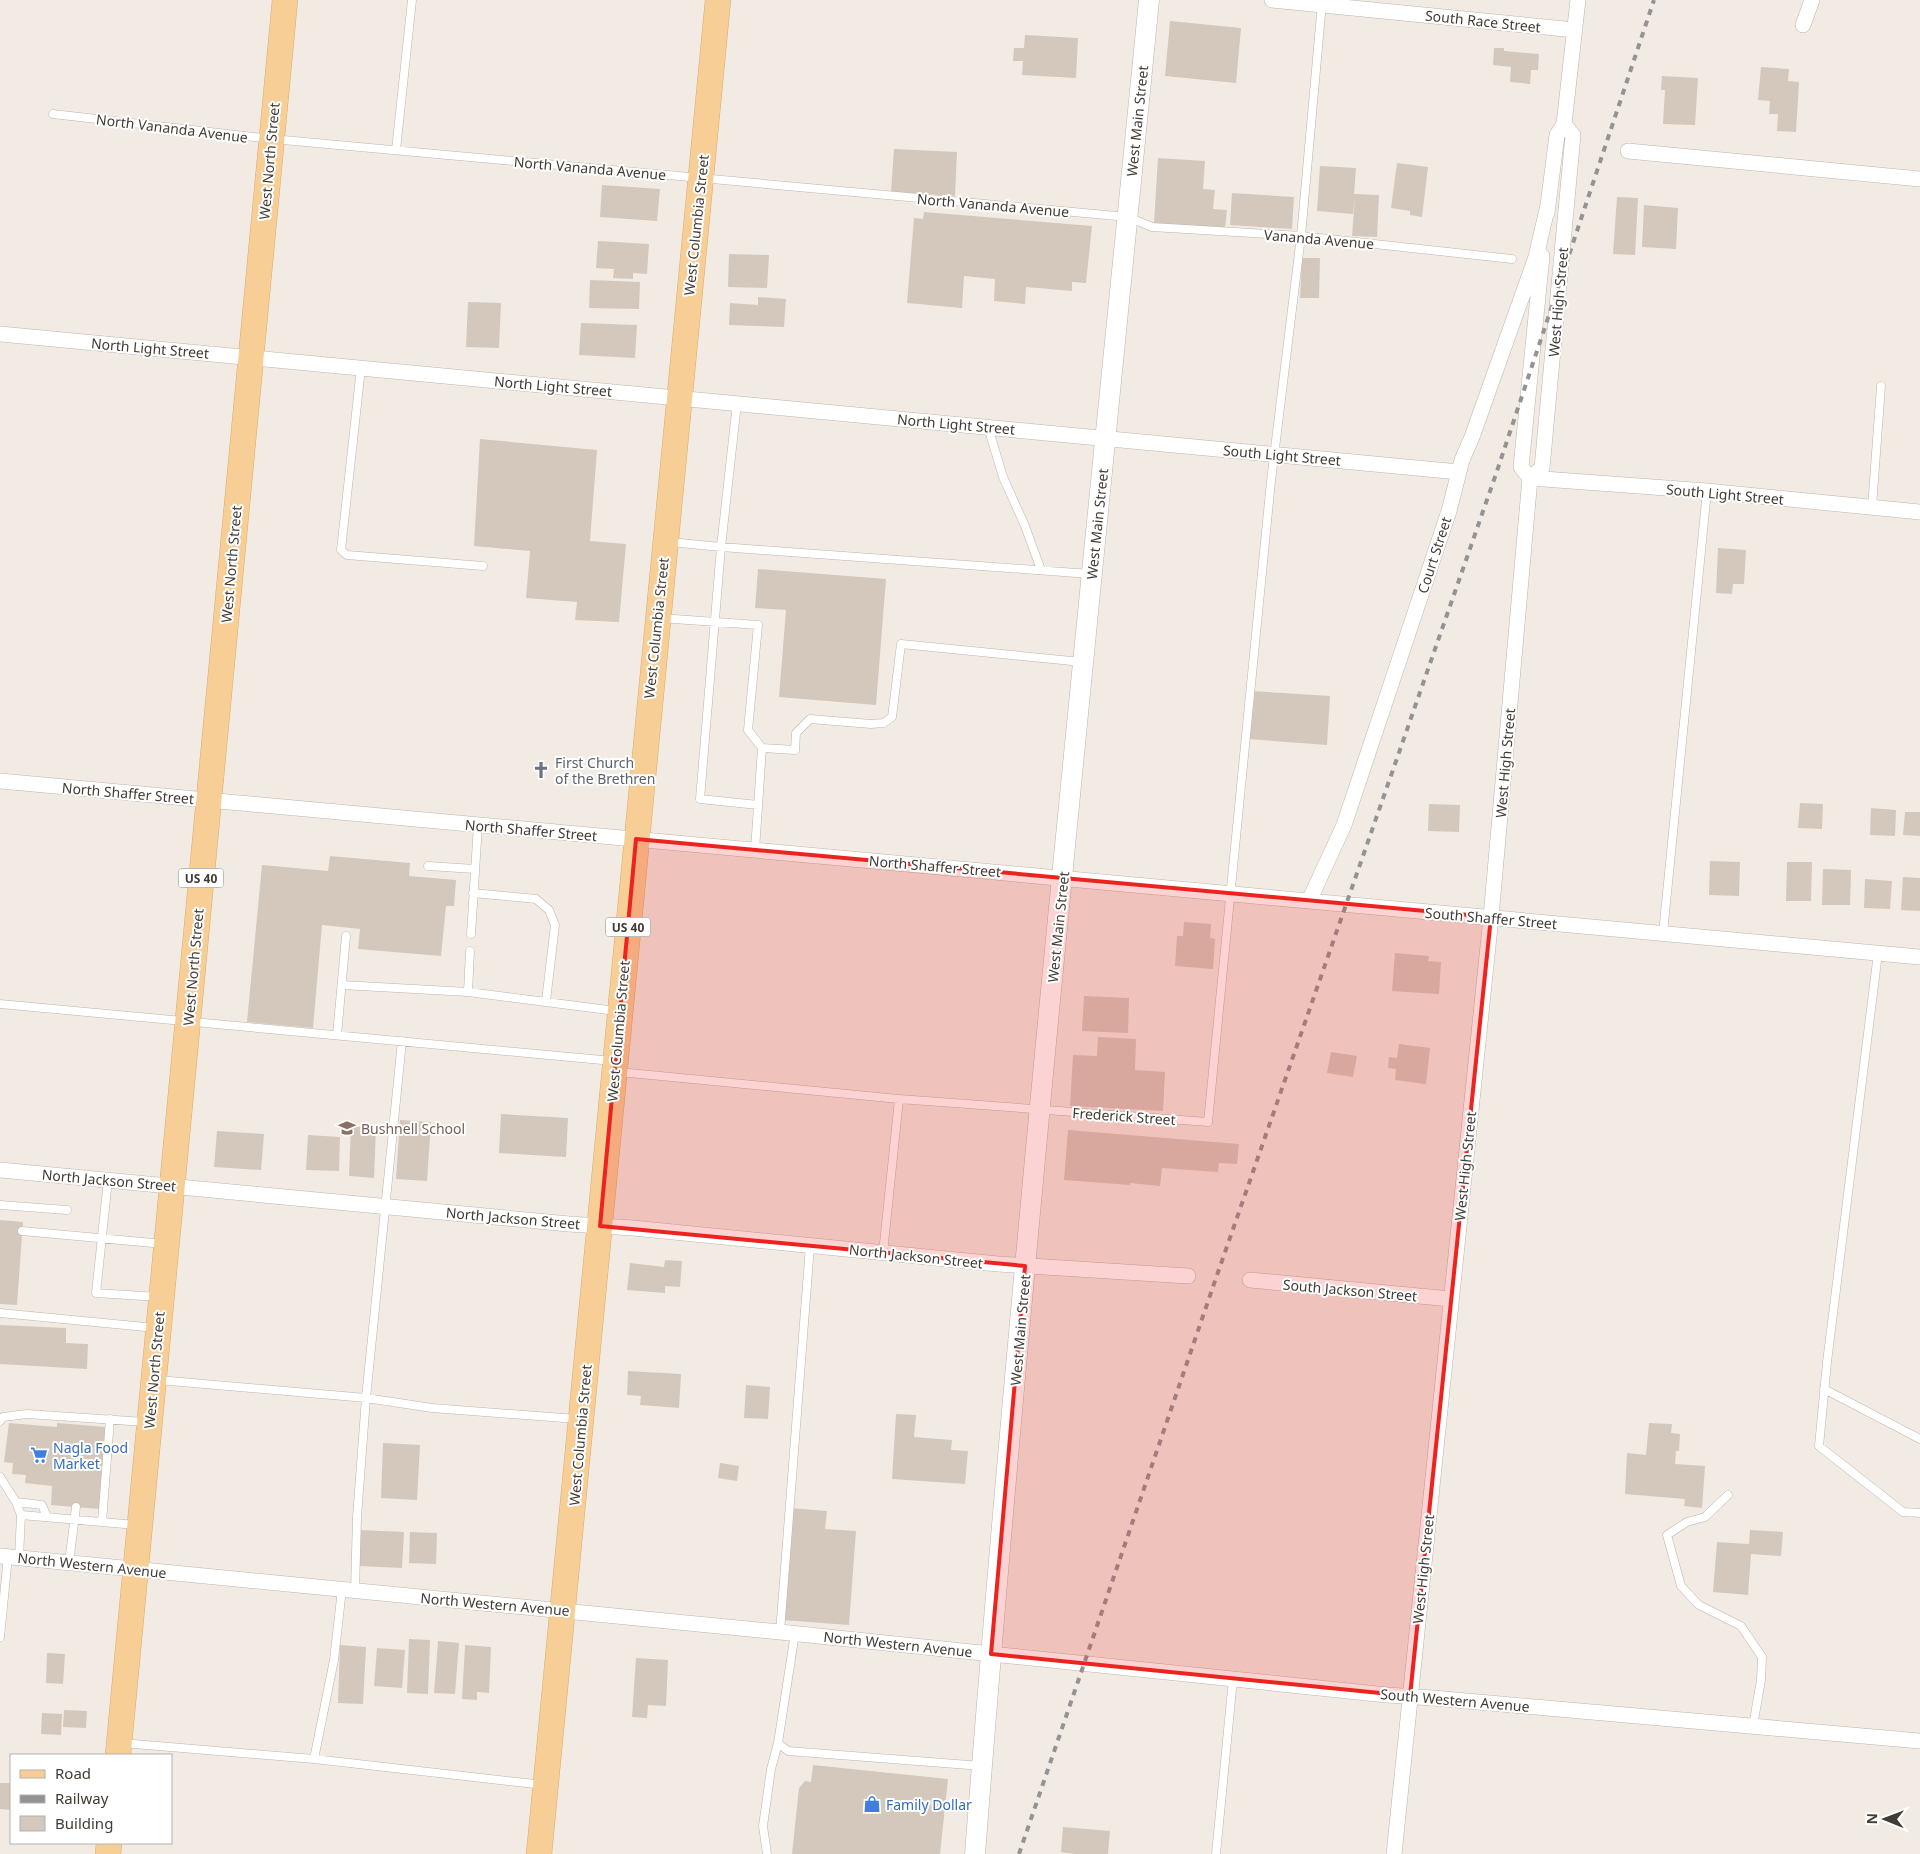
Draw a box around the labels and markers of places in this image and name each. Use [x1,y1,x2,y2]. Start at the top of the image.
place label: First Church of the Brethren [555,753,655,788]
church icon: First Church of the Brethren [531,760,551,780]
school or university icon: Bushnell School [337,1118,357,1138]
place label: Bushnell School [361,1119,465,1138]
place label: Nagla Food Market [53,1438,128,1473]
supermarket icon: Nagla Food Market [29,1445,49,1465]
shop icon: Family Dollar [862,1794,882,1814]
place label: Family Dollar [886,1795,972,1814]

